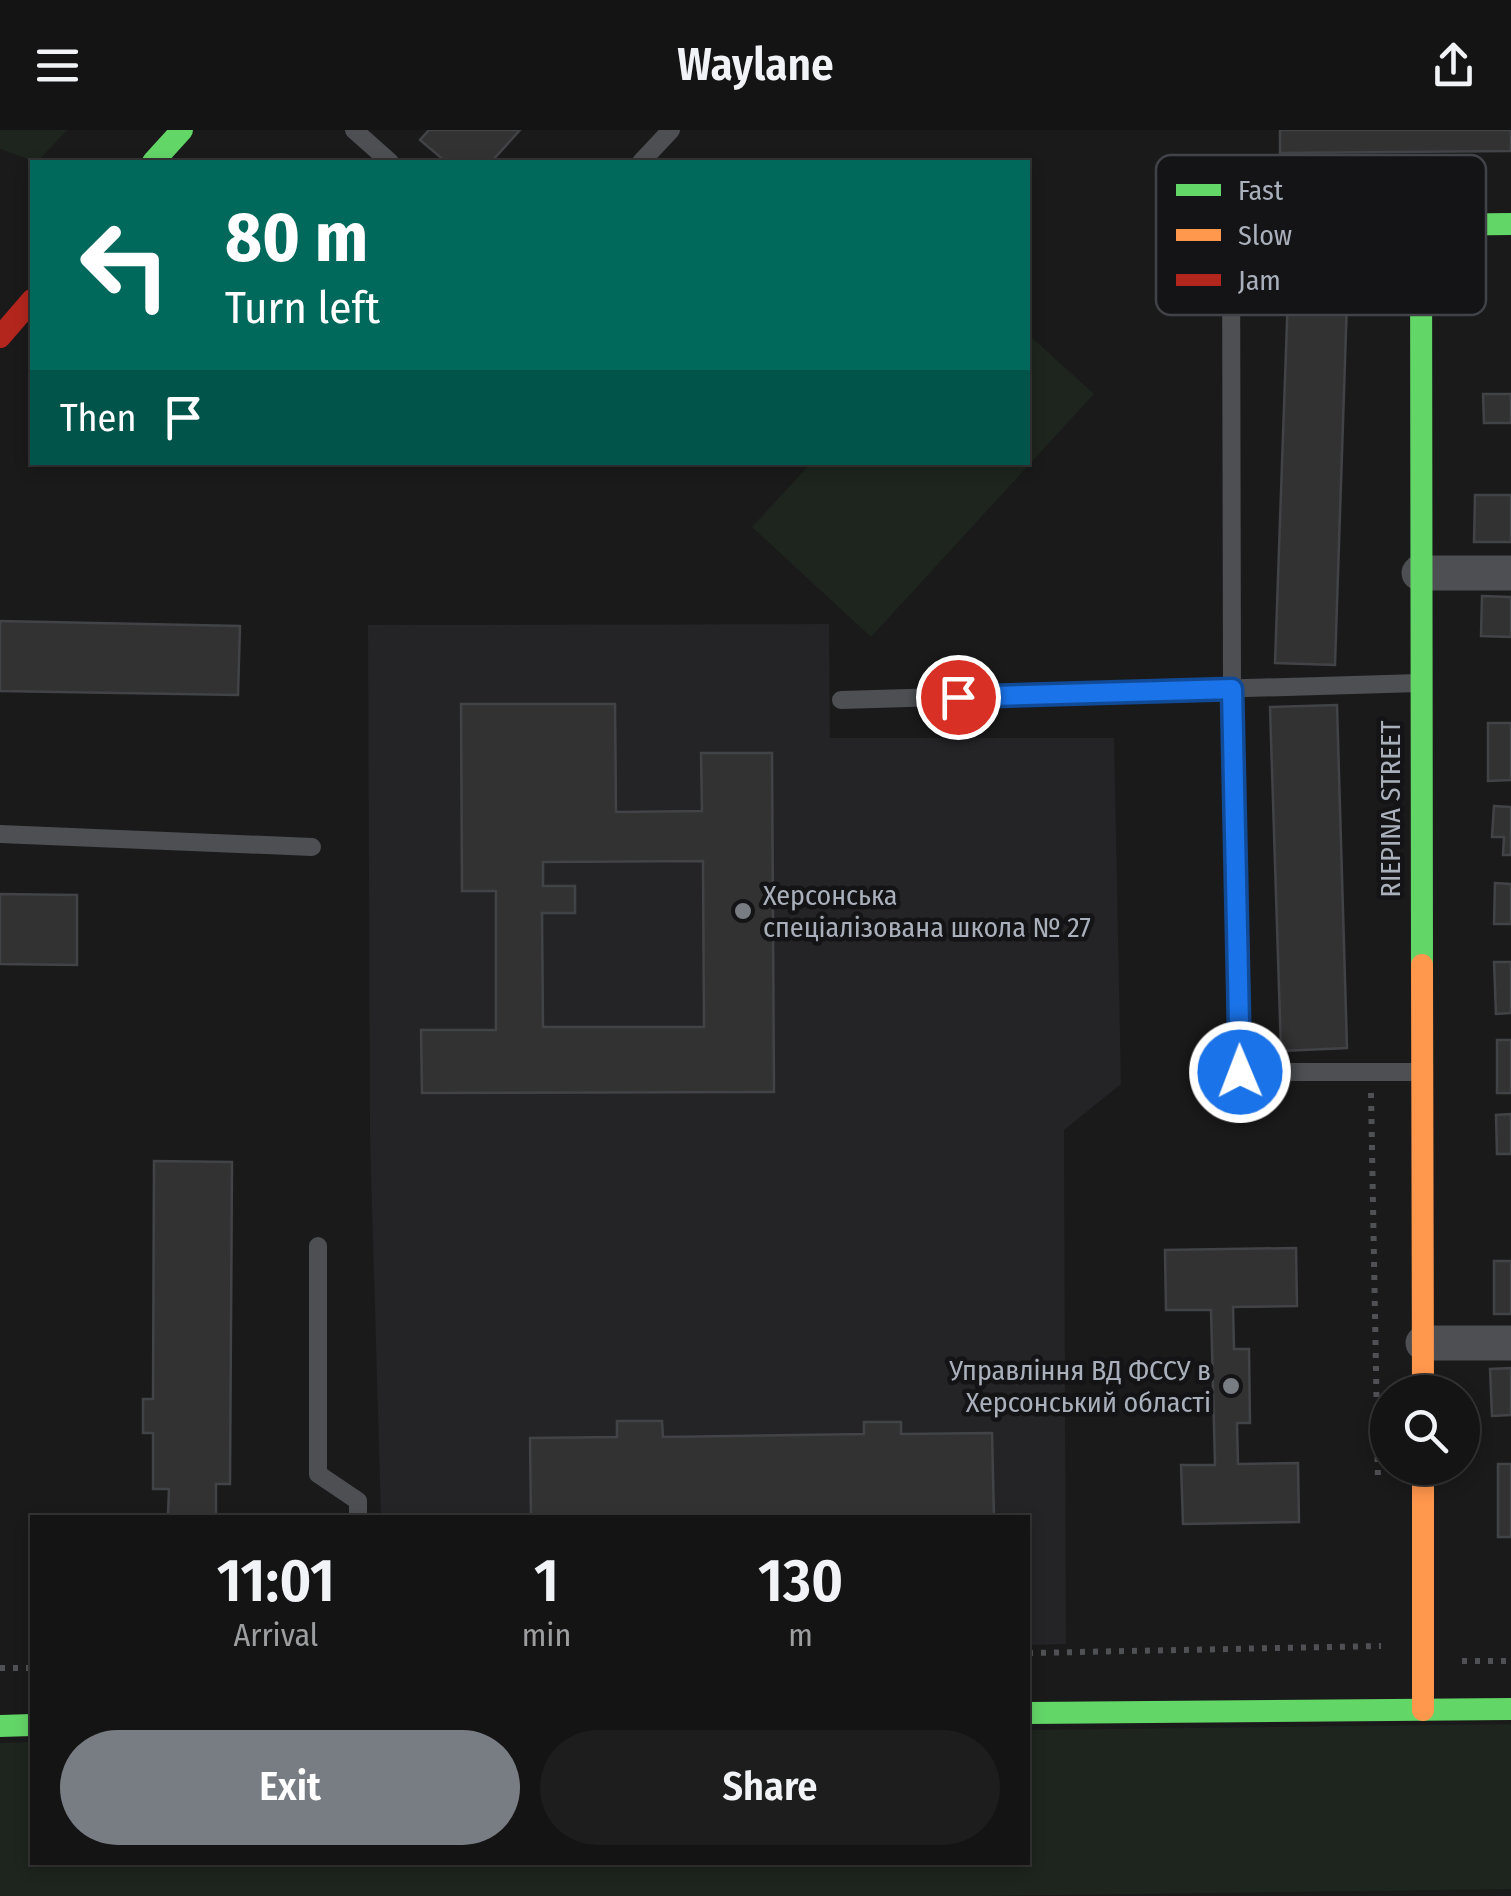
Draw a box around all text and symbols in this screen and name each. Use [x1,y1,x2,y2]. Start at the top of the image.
icon: menu [30,38,85,93]
text: Waylane [677,38,834,92]
icon: share [1426,38,1481,93]
legend [1156,155,1486,315]
text: Fast [1238,174,1284,207]
text: 80 m [225,196,368,280]
icon: left [60,200,190,330]
text: Slow [1238,219,1292,252]
text: Jam [1238,264,1281,297]
text: Turn left [225,281,380,335]
icon: arrive [156,390,211,445]
text: Then [60,395,136,441]
pin [916,655,1001,740]
icon: arrive [931,670,986,725]
street label: RIEPINA STREET [1374,721,1407,897]
place label: Херсонська спеціалізована школа № 27 [763,879,1091,944]
marker: Херсонська спеціалізована школа № 27 [732,900,754,922]
position arrow [1188,1020,1292,1124]
place label: Управління ВД ФССУ в Херсонський області [948,1354,1211,1419]
marker: Управління ВД ФССУ в Херсонський області [1220,1375,1242,1397]
map controls [1370,1375,1480,1485]
button: search [1370,1375,1480,1485]
text: 11:01 [217,1545,335,1617]
text: 1 [534,1545,559,1617]
text: 130 [758,1545,843,1617]
text: Arrival [233,1616,318,1654]
text: min [522,1616,571,1654]
text: m [788,1616,813,1654]
button: Exit [60,1730,520,1845]
button: Share [540,1730,1000,1845]

